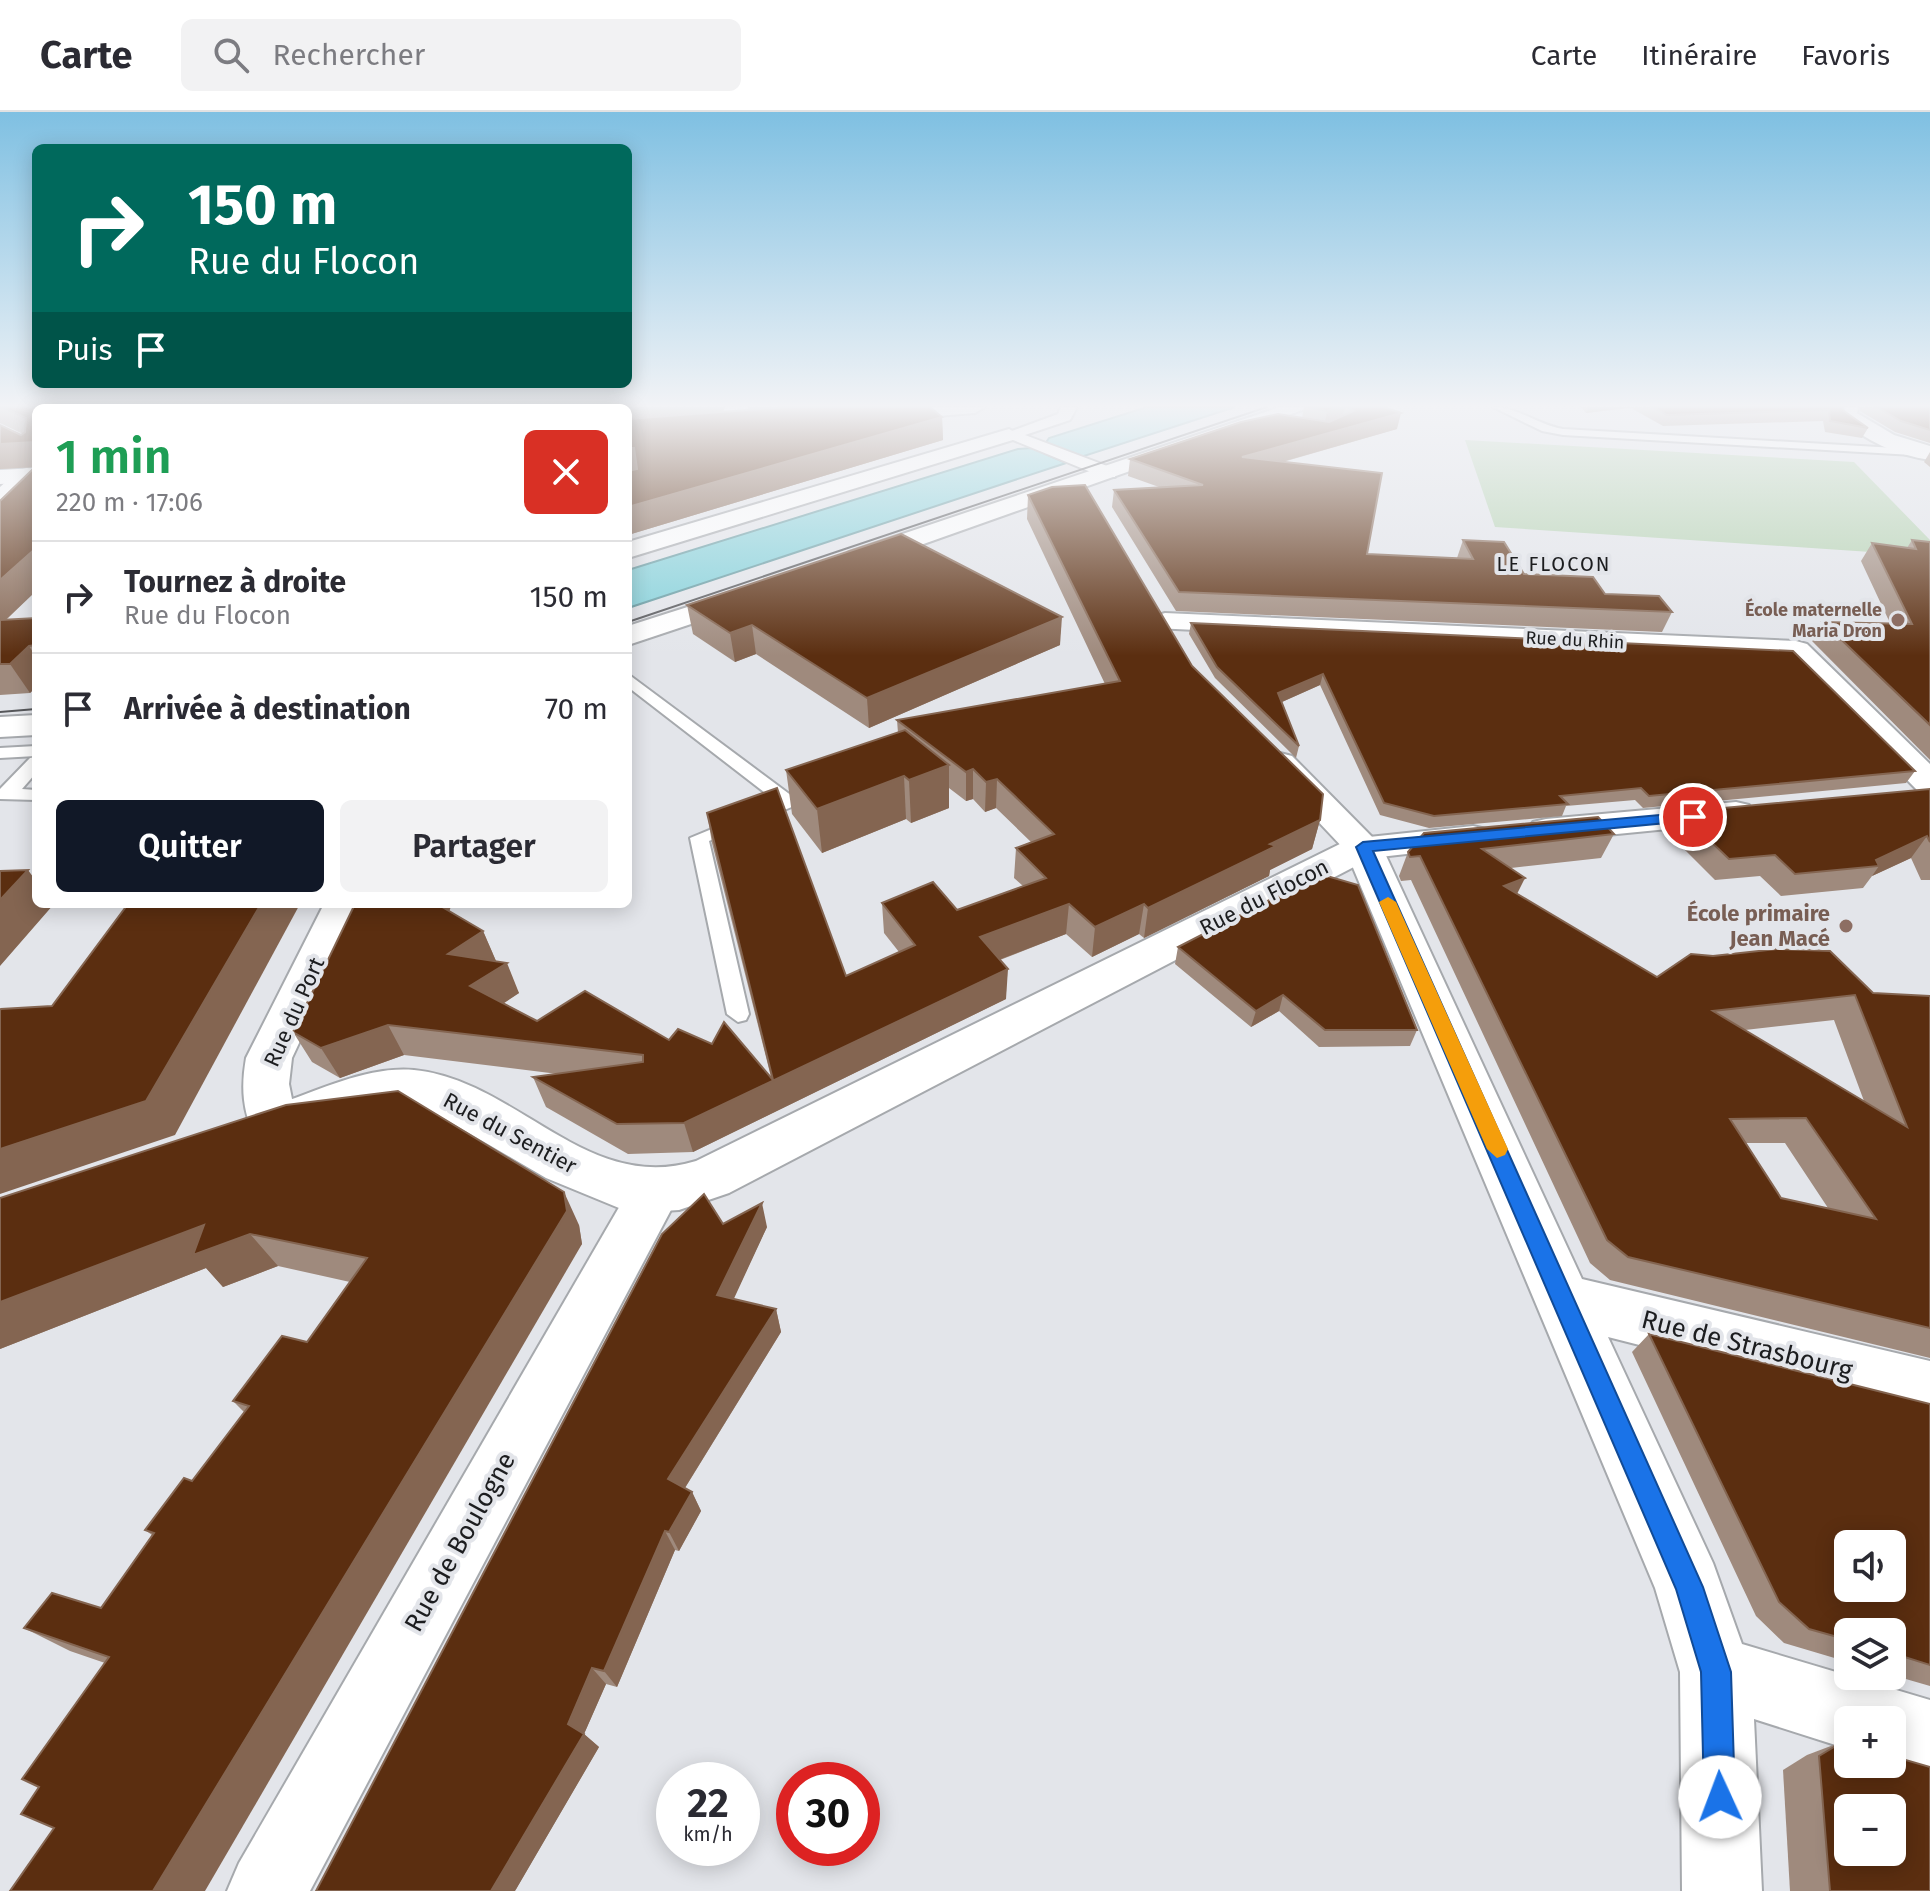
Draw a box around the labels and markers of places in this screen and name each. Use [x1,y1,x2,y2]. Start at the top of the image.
place label: École maternelle Maria Dron [1745,598,1882,642]
marker: École maternelle Maria Dron [1889,611,1907,629]
pin [1659,783,1727,851]
place label: École primaire Jean Macé [1687,900,1830,952]
marker: École primaire Jean Macé [1837,917,1855,935]

